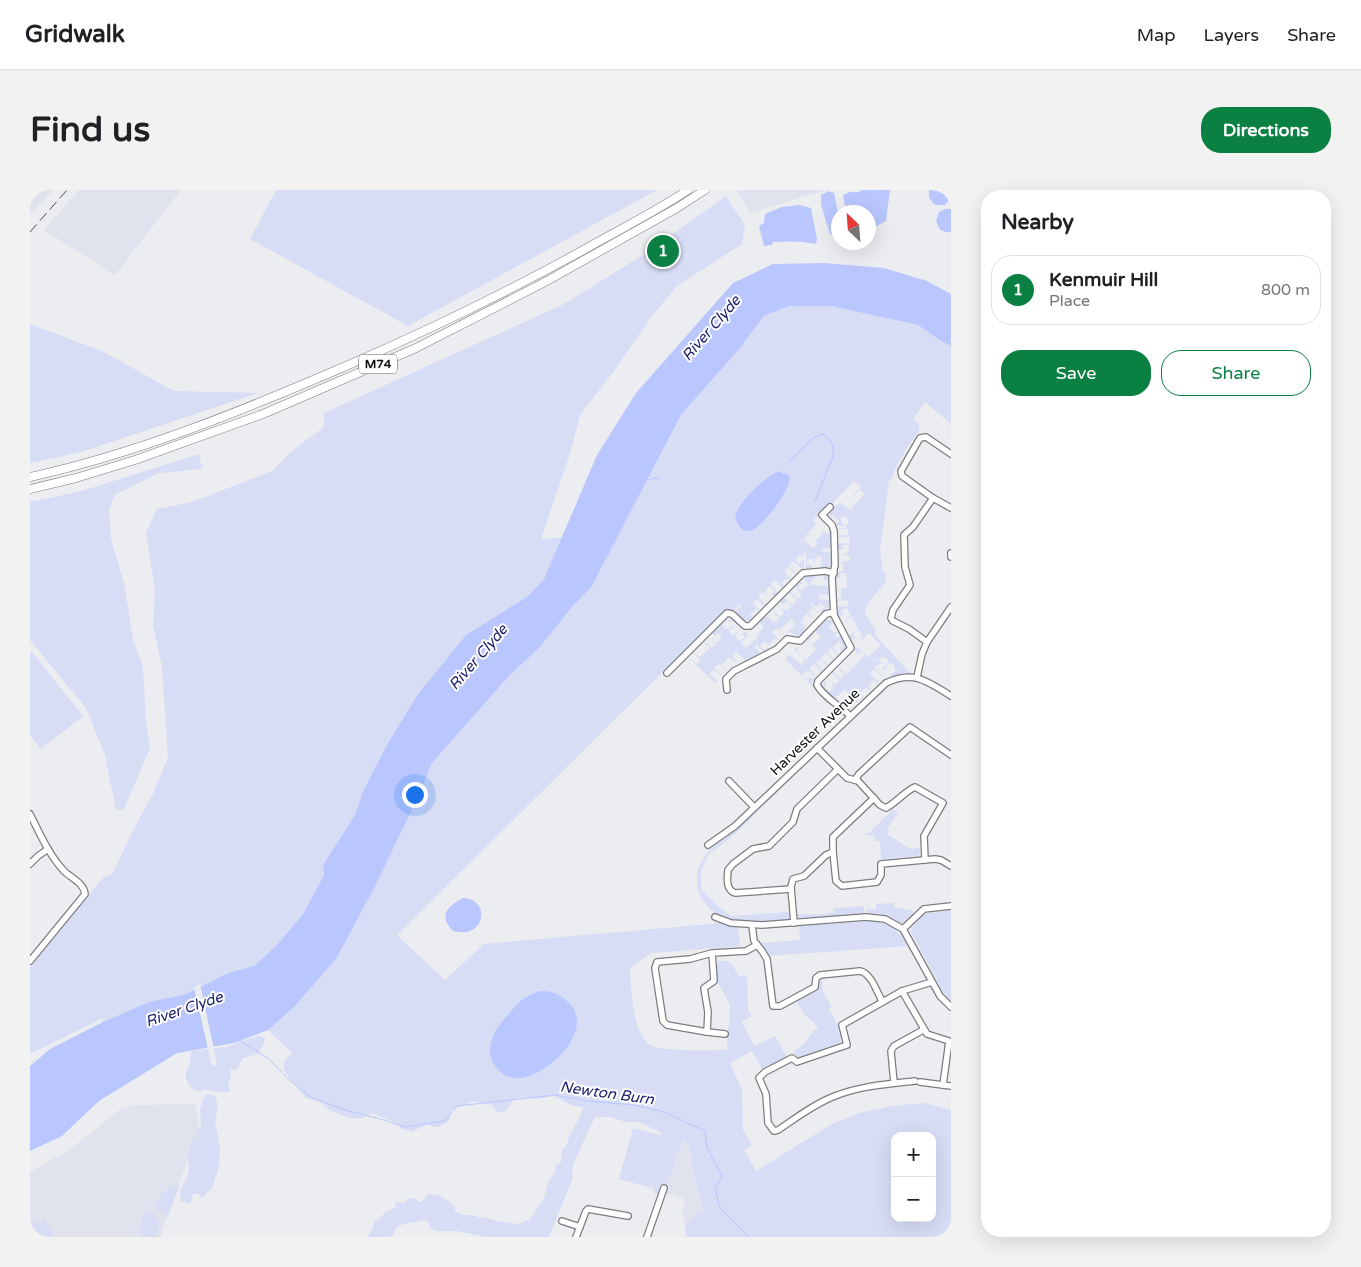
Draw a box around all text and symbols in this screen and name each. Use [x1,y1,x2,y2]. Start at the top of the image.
text: Gridwalk [25,20,125,49]
text: Map [1137,24,1176,46]
text: Layers [1204,24,1259,46]
text: Share [1287,24,1336,46]
button: Directions [1201,107,1331,153]
text: Find us [30,109,150,151]
north arrow [831,205,876,250]
text: Nearby [1001,210,1074,235]
pin: 1 [647,232,679,270]
text: Kenmuir Hill [1049,269,1158,291]
text: 1 [1013,280,1023,300]
text: 800 m [1261,280,1310,300]
water label: River Clyde [678,291,745,364]
text: Place [1049,291,1090,311]
button: Save [1001,350,1151,396]
button: Share [1161,350,1311,396]
road number: M74 [359,354,397,373]
water label: River Clyde [445,620,512,693]
street label: Harvester Avenue [767,685,863,779]
your location [402,782,428,808]
water label: River Clyde [143,987,226,1031]
water label: Newton Burn [559,1078,656,1109]
map controls [891,1132,936,1222]
button: + [891,1132,936,1177]
button: − [891,1177,936,1222]

